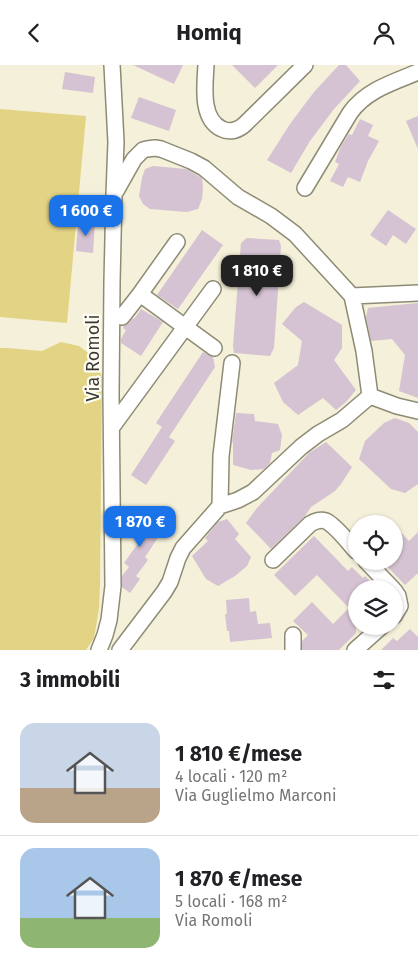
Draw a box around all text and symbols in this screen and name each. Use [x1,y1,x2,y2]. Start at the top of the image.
icon: back [20,19,48,47]
text: Homiq [176,19,242,46]
icon: person [370,19,398,47]
pin: 1 600 € [40,195,132,237]
text: 1 600 € [60,201,112,220]
pin: 1 810 € [211,255,303,297]
text: 1 810 € [232,261,282,280]
street label: Via Romoli [82,314,104,402]
pin: 1 870 € [94,505,186,548]
text: 1 870 € [115,512,165,531]
map controls [348,515,403,635]
button: locate [348,515,403,570]
button: layers [348,580,403,635]
icon: filters [370,666,398,694]
text: 3 immobili [20,667,120,693]
text: 1 810 €/mese [175,741,302,767]
icon: home [60,743,120,803]
text: 4 locali · 120 m² [175,767,287,786]
text: Via Guglielmo Marconi [175,786,336,805]
text: 1 870 €/mese [175,866,302,892]
icon: home [60,868,120,928]
text: 5 locali · 168 m² [175,892,287,911]
text: Via Romoli [175,911,252,930]

